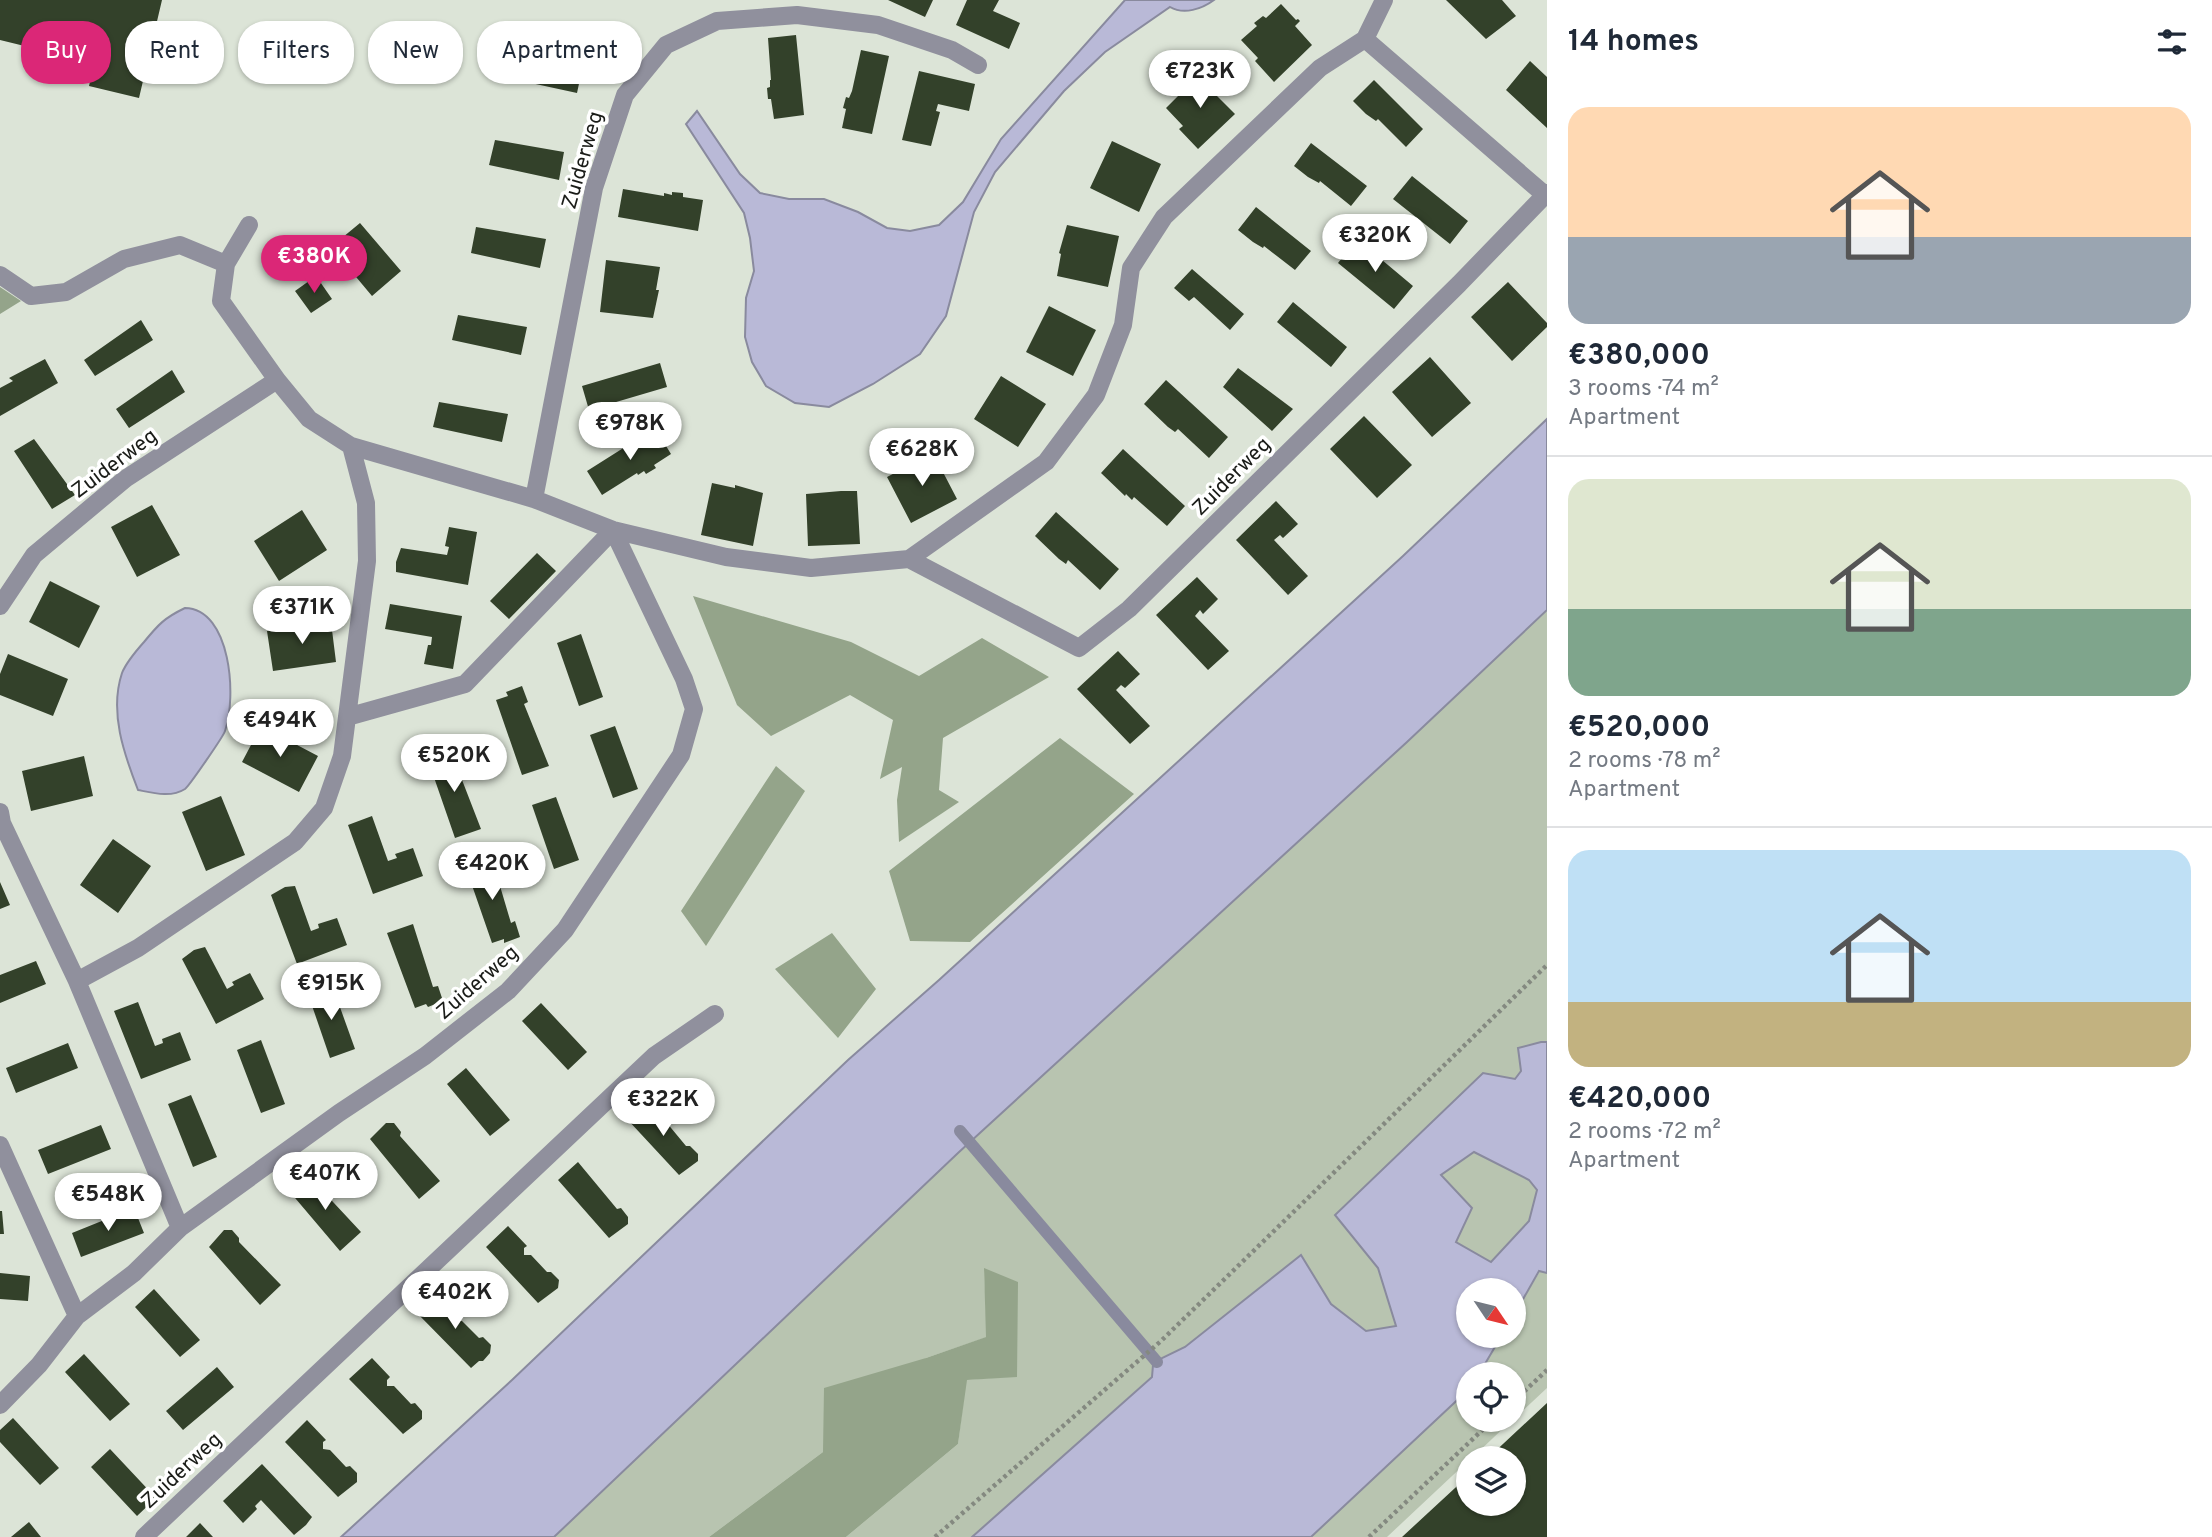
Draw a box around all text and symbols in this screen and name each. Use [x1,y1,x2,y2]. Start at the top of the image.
chip: Buy [21,21,111,84]
chip: Rent [125,21,224,84]
chip: Filters [238,21,354,84]
chip: New [368,21,463,84]
chip: Apartment [477,21,642,84]
icon: filters [2153,23,2191,61]
text: 14 homes [1568,24,1699,61]
pin: €723K [1151,50,1249,110]
text: €723K [1165,58,1235,87]
street label: Zuiderweg [557,108,610,212]
icon: home [1817,152,1943,278]
pin: €320K [1326,215,1424,274]
text: €320K [1338,222,1412,251]
pin: €380K [265,236,363,295]
text: €380K [277,243,351,272]
text: €380,000 [1568,338,1710,375]
text: 3 rooms · 74 m² [1568,375,1719,404]
pin: €978K [581,402,679,462]
text: Apartment [1568,404,1680,433]
text: €978K [595,410,665,439]
street label: Zuiderweg [67,423,163,505]
pin: €628K [873,428,971,488]
street label: Zuiderweg [1187,432,1277,522]
text: €628K [885,436,959,465]
icon: home [1817,524,1943,650]
pin: €371K [253,586,351,646]
text: €371K [269,594,335,623]
pin: €494K [231,700,329,759]
text: €494K [243,707,317,736]
text: €520,000 [1568,710,1710,747]
pin: €520K [405,734,503,794]
text: €520K [417,742,491,771]
text: 2 rooms · 78 m² [1568,747,1721,776]
text: Apartment [1568,776,1680,805]
pin: €420K [443,842,541,902]
text: €420K [455,850,529,879]
icon: home [1817,895,1943,1021]
street label: Zuiderweg [431,940,525,1026]
pin: €915K [282,962,380,1022]
text: €915K [297,970,365,999]
pin: €322K [614,1078,712,1138]
text: €420,000 [1568,1081,1711,1118]
text: €322K [627,1086,699,1115]
text: 2 rooms · 72 m² [1568,1118,1721,1147]
text: Apartment [1568,1147,1680,1176]
pin: €407K [276,1152,374,1212]
text: €407K [289,1160,361,1189]
pin: €548K [59,1174,157,1233]
text: €548K [71,1181,145,1210]
pin: €402K [406,1272,504,1331]
north arrow [1456,1278,1526,1348]
map controls [1456,1278,1526,1516]
text: €402K [418,1279,492,1308]
button: locate [1456,1362,1526,1432]
street label: Zuiderweg [136,1427,228,1515]
button: layers [1456,1446,1526,1516]

